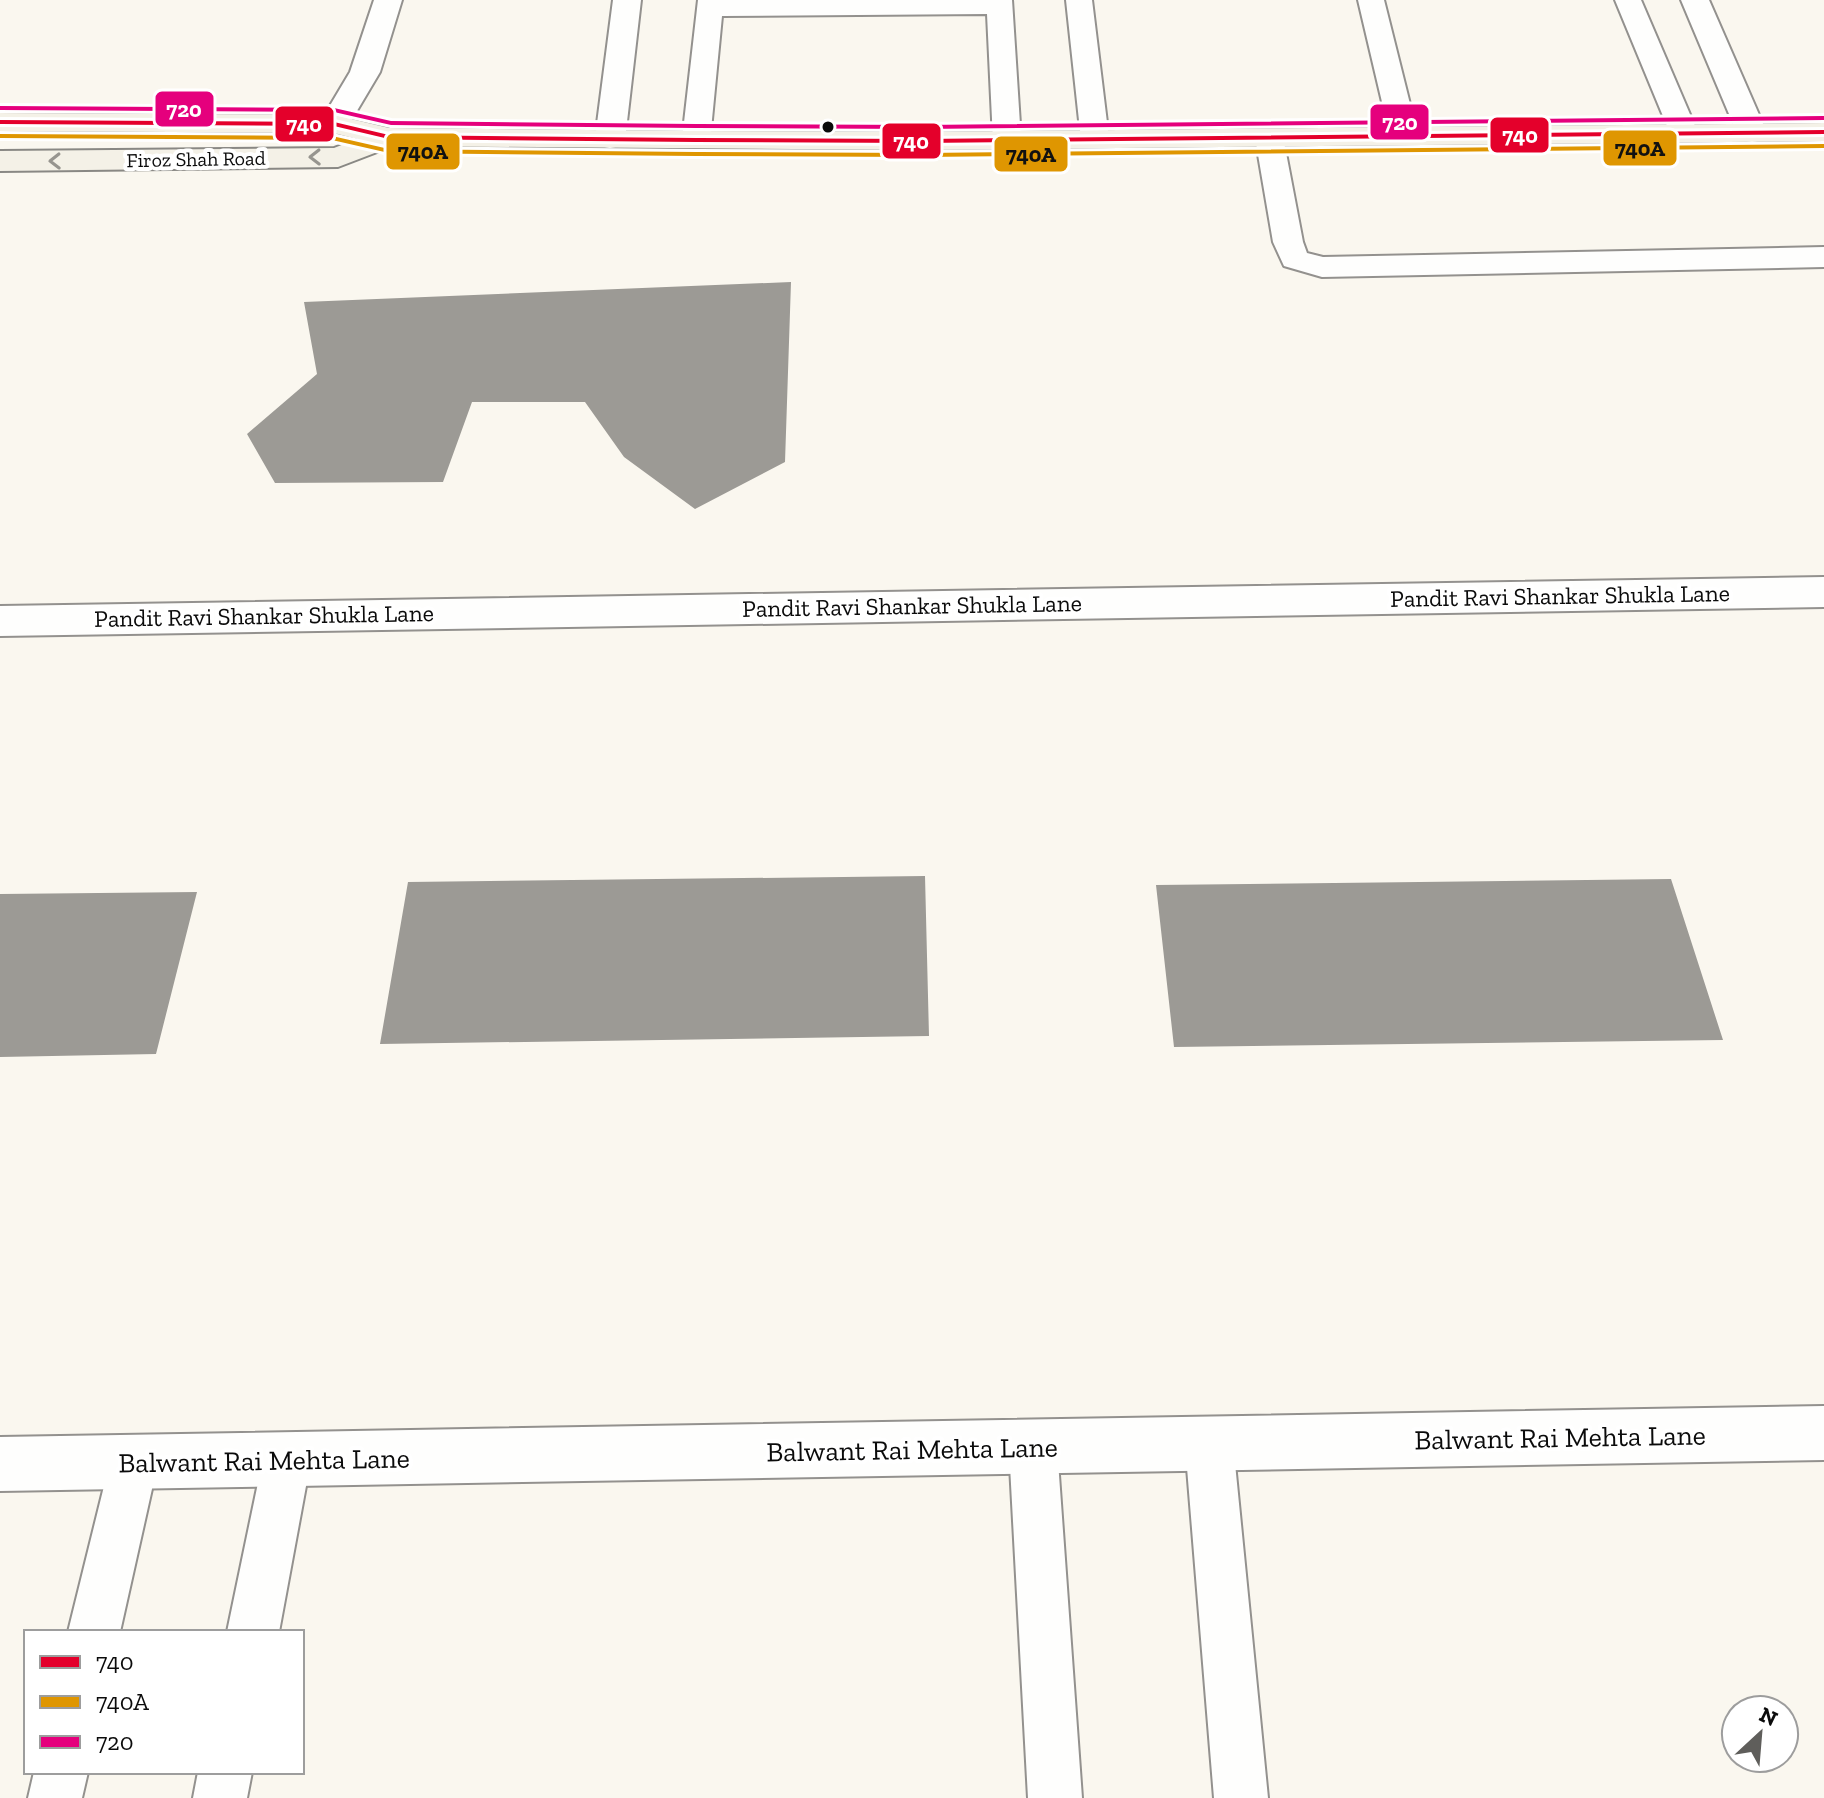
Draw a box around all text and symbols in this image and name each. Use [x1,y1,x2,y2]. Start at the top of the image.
line badge: 720 [154,90,215,128]
text: 720 [166,96,202,123]
line badge: 720 [1369,103,1430,141]
line badge: 740 [274,105,335,143]
text: 720 [1382,109,1418,136]
text: 740 [286,111,322,138]
line badge: 740 [1489,116,1550,154]
unlabelled marker [820,119,836,135]
line badge: 740 [881,122,942,160]
text: 740 [1502,122,1538,149]
text: 740 [893,128,929,155]
line badge: 740A [1602,129,1678,167]
line badge: 740A [385,132,461,171]
line badge: 740A [993,135,1069,173]
text: 740A [1615,135,1666,162]
text: 740A [398,138,449,165]
text: 740A [1006,141,1057,168]
street label: Firoz Shah Road [126,146,266,172]
one-way arrow [308,148,321,166]
one-way arrow [48,152,61,169]
street label: Pandit Ravi Shankar Shukla Lane [1390,578,1730,613]
street label: Pandit Ravi Shankar Shukla Lane [742,588,1082,623]
street label: Pandit Ravi Shankar Shukla Lane [94,598,434,633]
street label: Balwant Rai Mehta Lane [1414,1418,1706,1457]
street label: Balwant Rai Mehta Lane [766,1430,1058,1469]
street label: Balwant Rai Mehta Lane [118,1441,410,1480]
legend [24,1630,304,1774]
text: 740 [96,1647,134,1676]
text: 740A [96,1687,149,1716]
north arrow [1720,1694,1800,1774]
text: N [1755,1701,1782,1732]
text: 720 [96,1727,134,1756]

